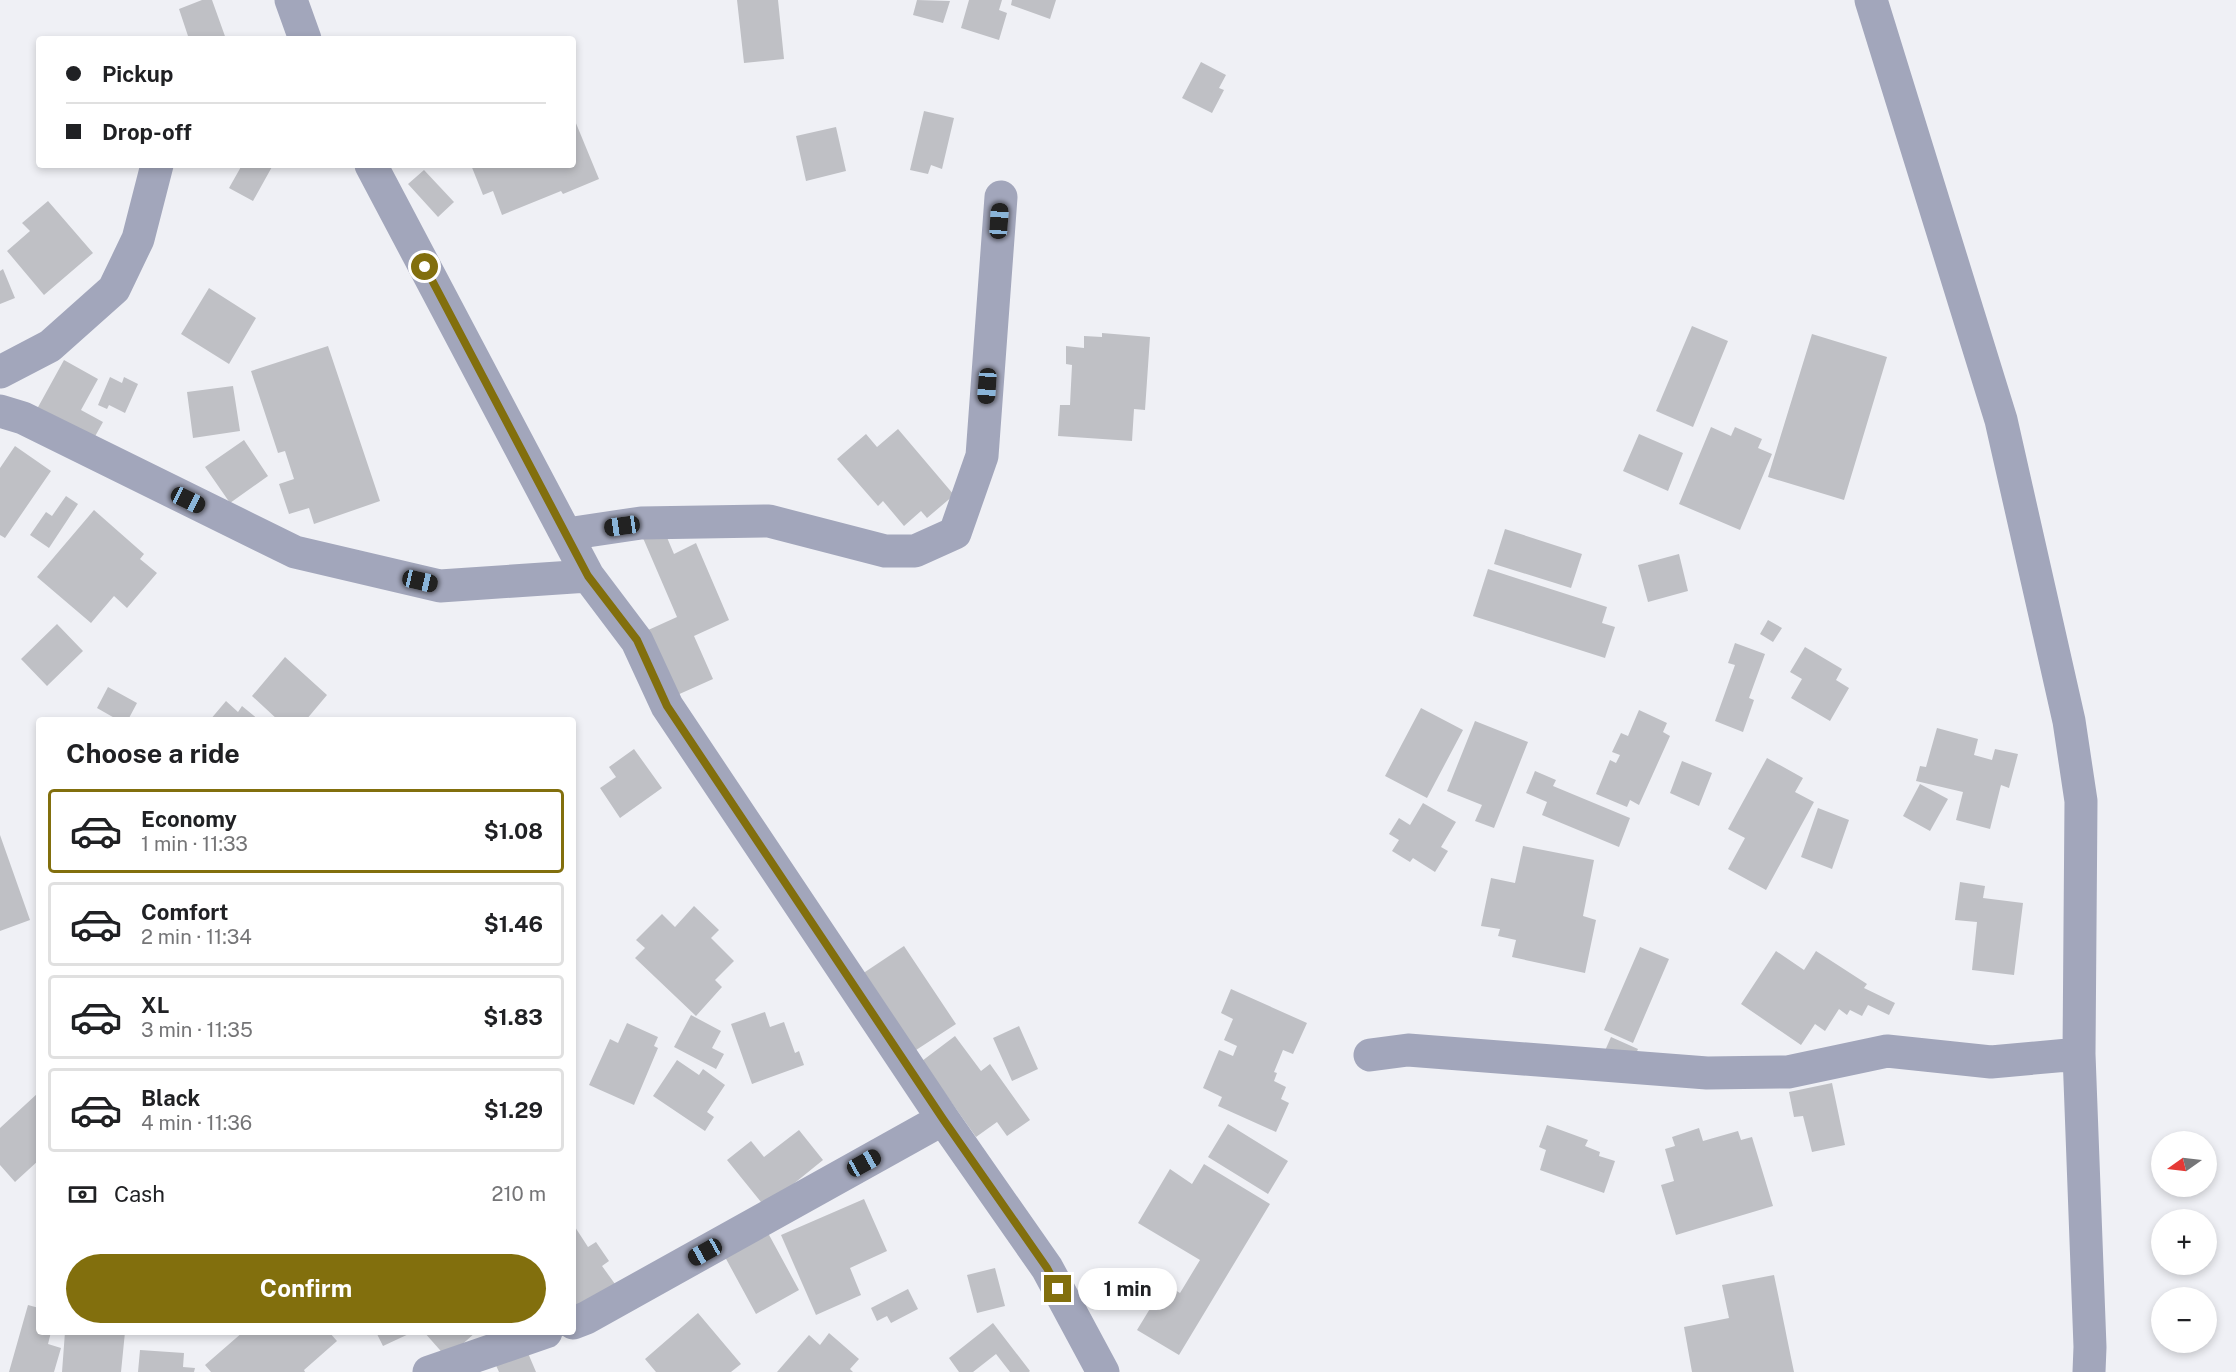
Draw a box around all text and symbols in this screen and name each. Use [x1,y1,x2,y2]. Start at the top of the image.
text: Pickup [102,61,173,87]
text: Drop-off [102,119,192,145]
car [989,202,1009,240]
route start [411,253,438,280]
car [977,367,997,405]
car [168,484,208,516]
car [603,515,641,537]
car [400,568,440,594]
text: Choose a ride [66,737,240,769]
icon: car [69,804,123,858]
text: Economy [141,806,237,832]
text: $1.08 [484,818,543,844]
text: 1 min · 11:33 [141,832,248,856]
icon: car [69,897,123,951]
text: Comfort [141,899,228,925]
text: $1.46 [484,911,543,937]
text: 2 min · 11:34 [141,925,252,949]
icon: car [69,990,123,1044]
text: XL [141,992,169,1018]
text: $1.83 [483,1004,543,1030]
text: 3 min · 11:35 [141,1018,253,1042]
icon: car [69,1083,123,1137]
text: Black [141,1085,200,1111]
text: $1.29 [484,1097,543,1123]
text: 4 min · 11:36 [141,1111,252,1135]
north arrow [2151,1131,2217,1197]
map controls [2151,1131,2217,1353]
car [844,1146,884,1180]
icon: cash [66,1178,99,1211]
text: Cash [114,1181,165,1207]
text: 210 m [492,1182,546,1206]
button: + [2151,1209,2217,1275]
car [685,1235,725,1269]
button: Confirm [66,1254,546,1323]
callout: 1 min [1079,1268,1178,1310]
route end [1044,1275,1071,1302]
text: 1 min [1103,1277,1152,1301]
button: − [2151,1287,2217,1353]

